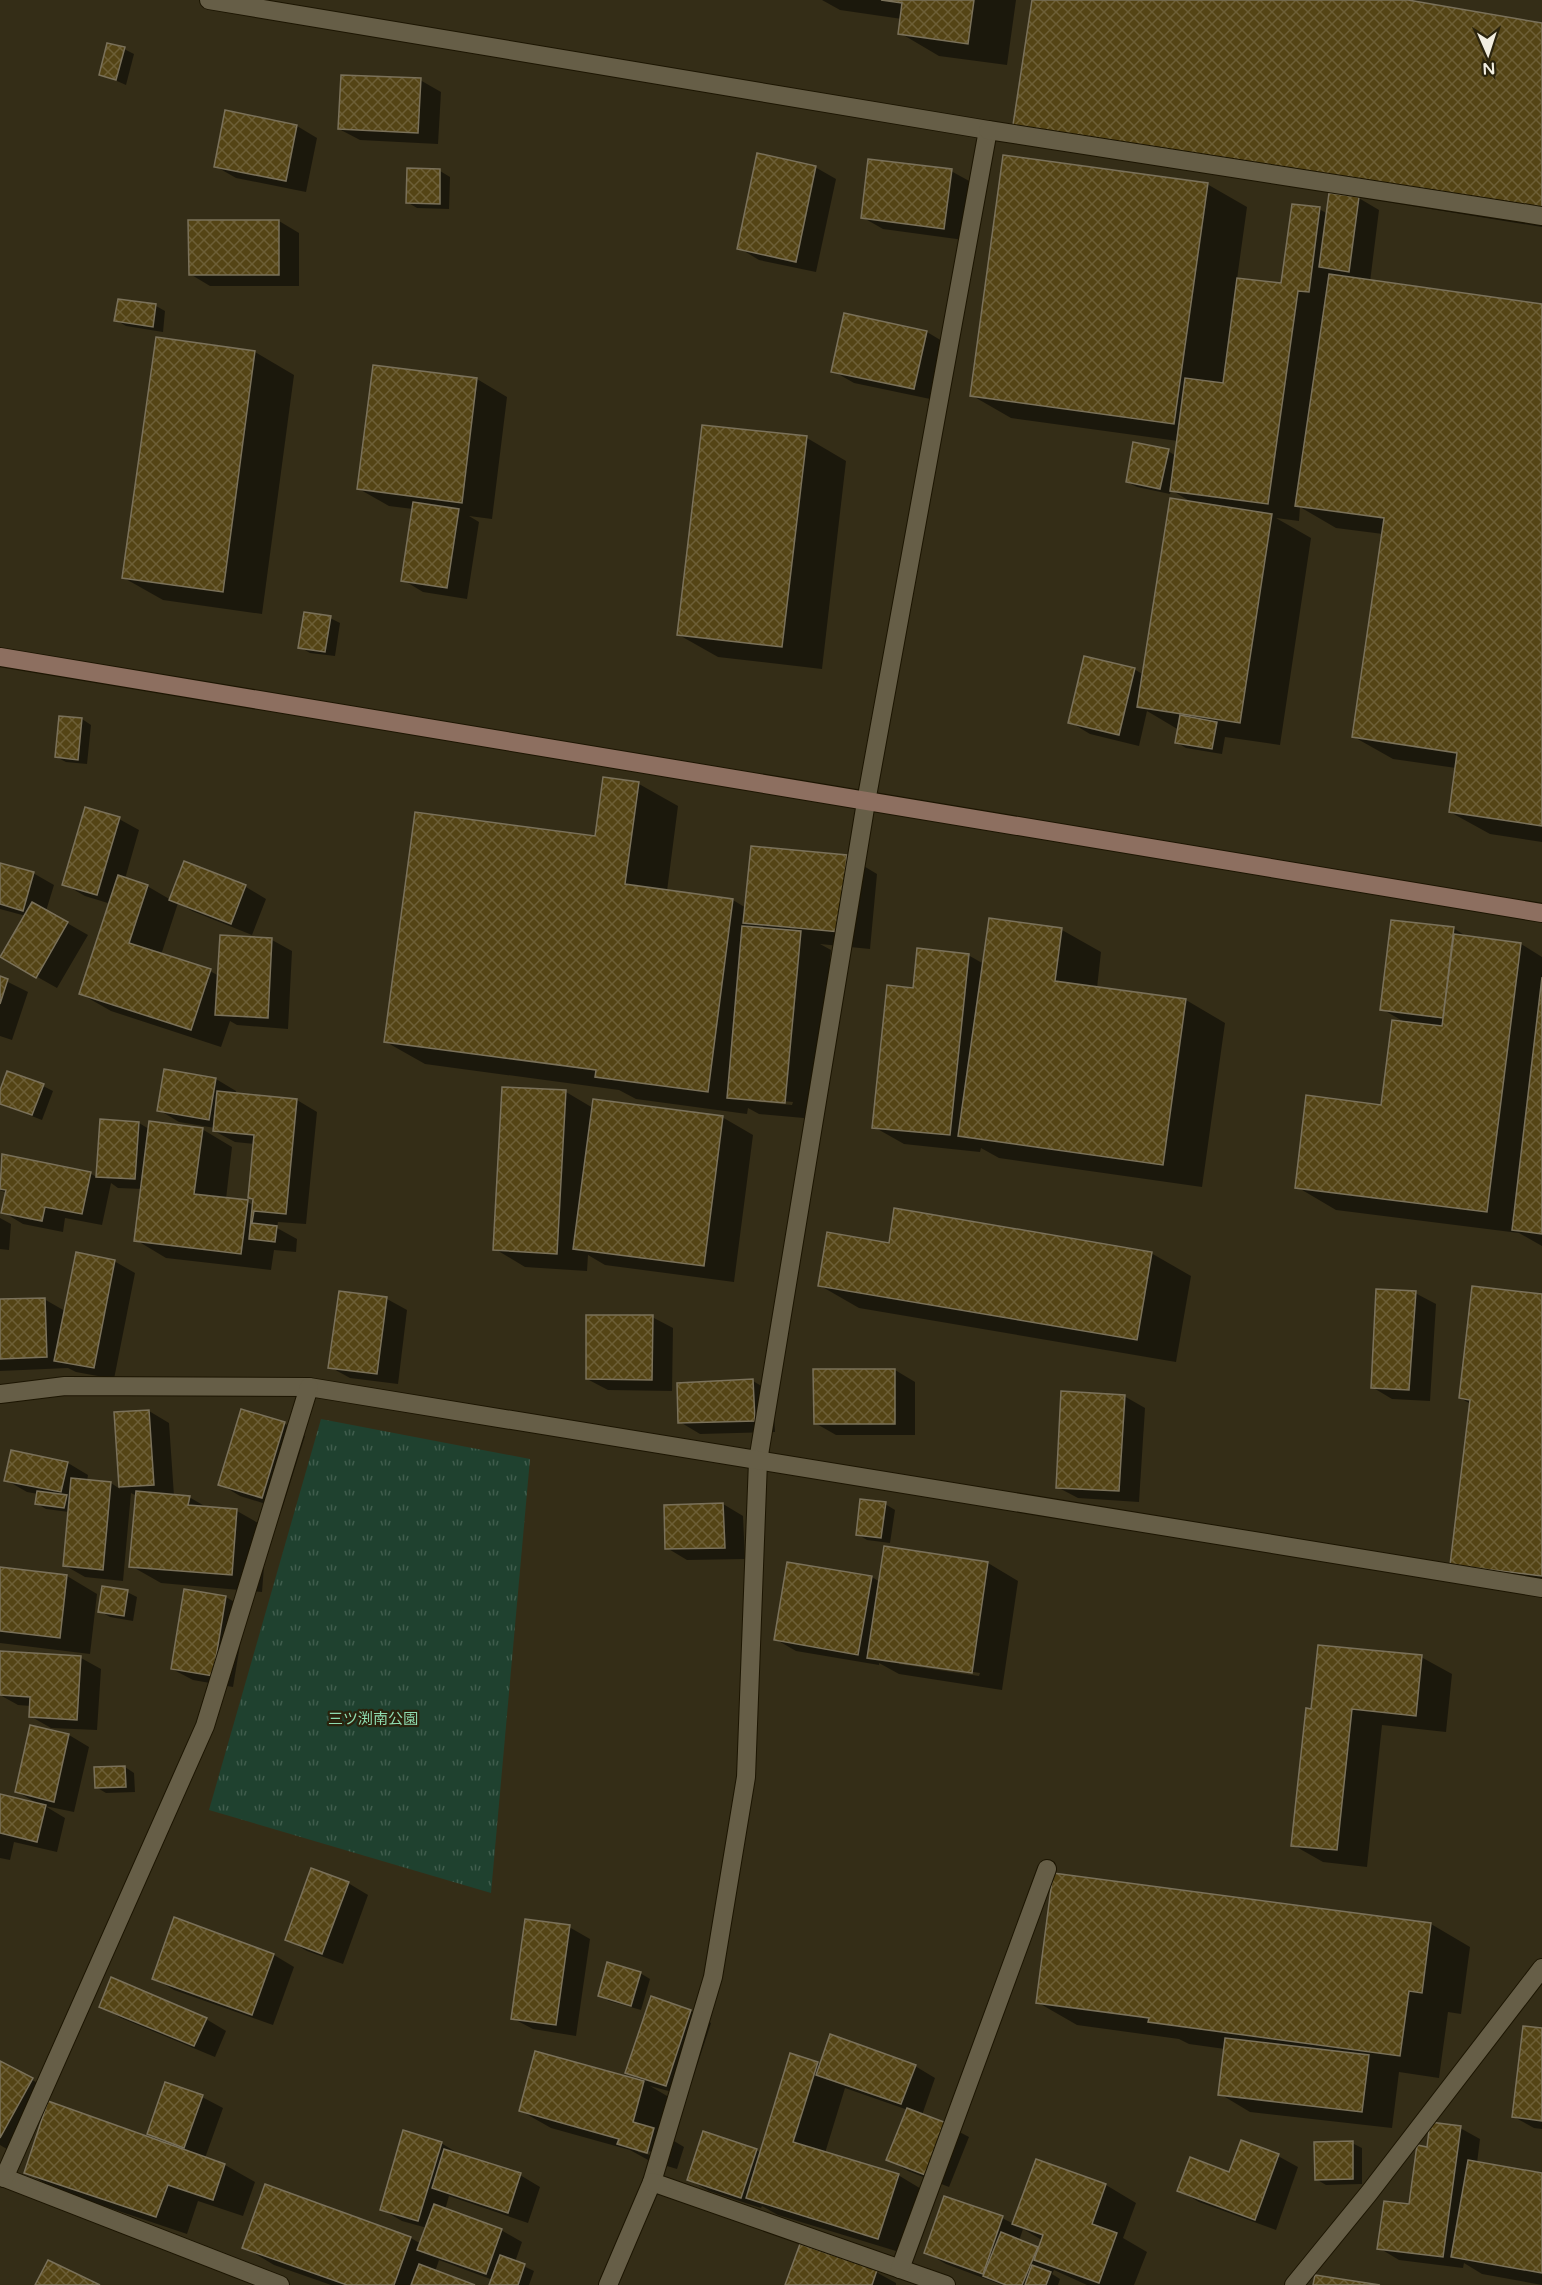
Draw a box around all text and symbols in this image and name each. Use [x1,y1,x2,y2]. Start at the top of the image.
north arrow [1458,24,1518,84]
text: N [1482,58,1496,78]
park label: 三ツ渕南公園 [328,1710,418,1728]

